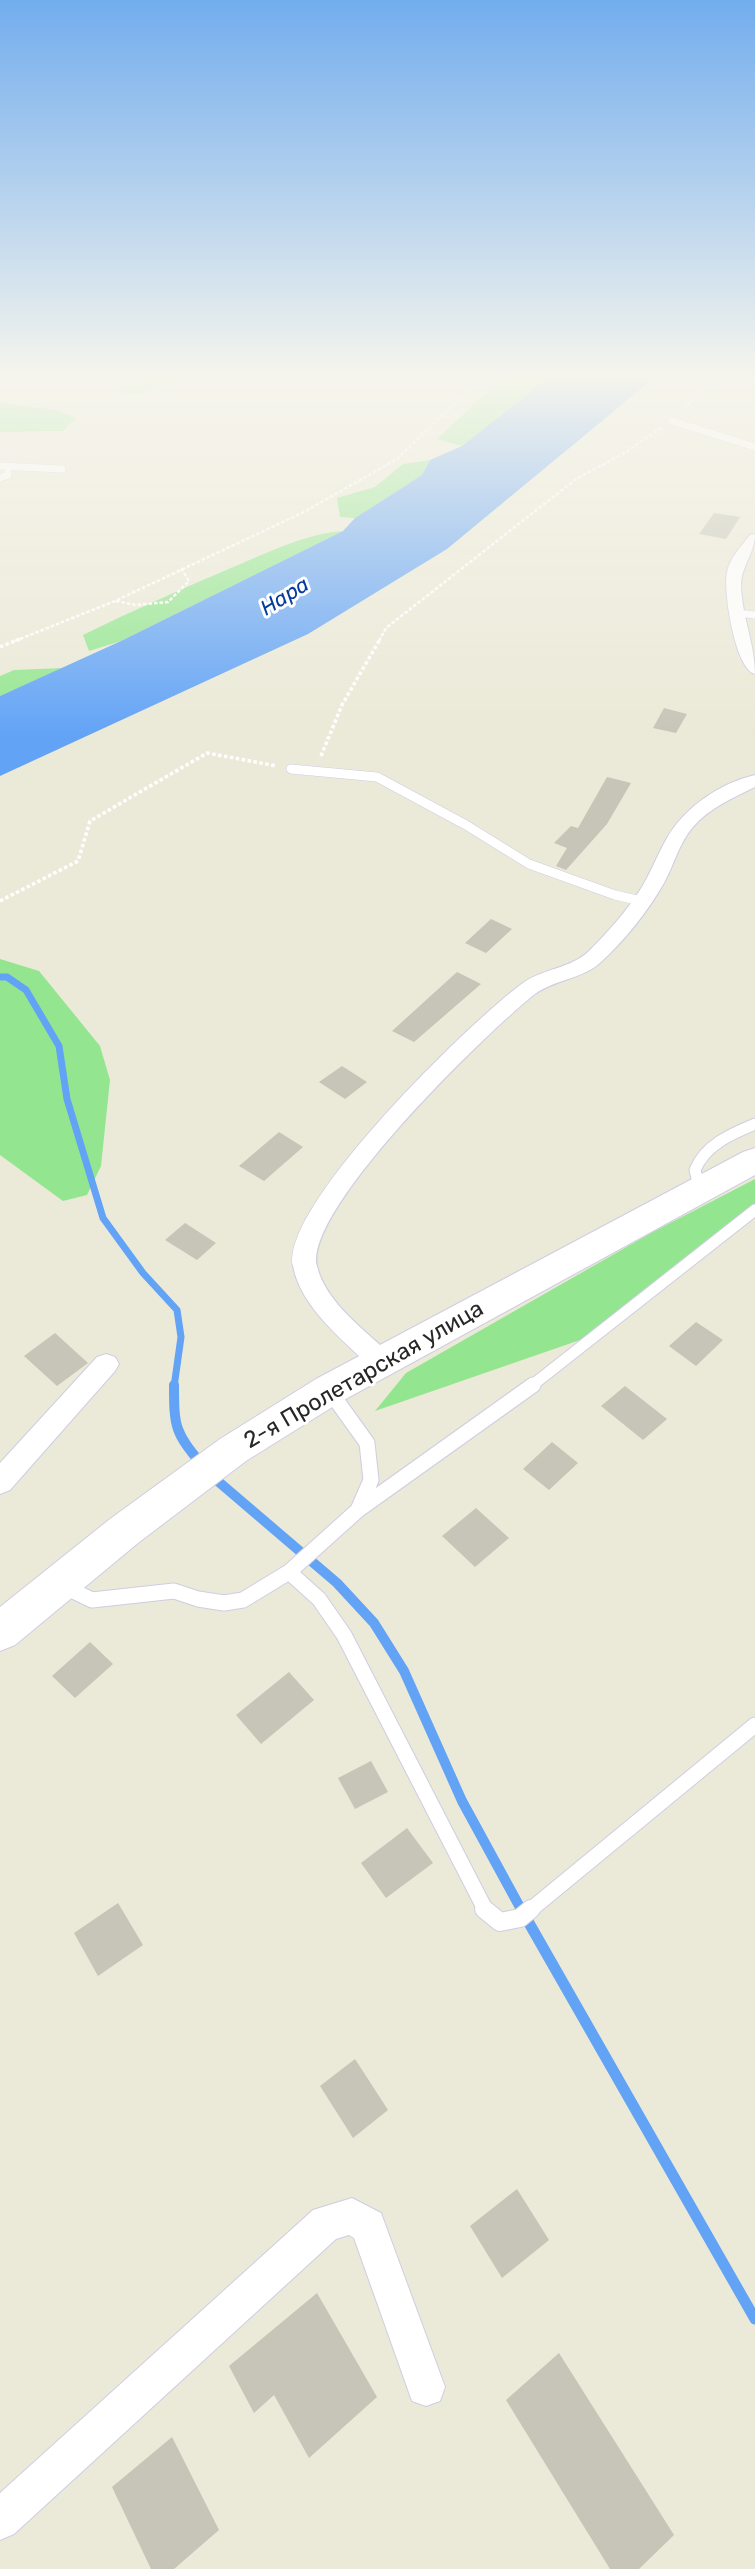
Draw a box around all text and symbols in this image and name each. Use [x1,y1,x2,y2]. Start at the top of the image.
water label: Нара [256,573,314,621]
street label: 2-я Пролетарская улица [239,1295,489,1455]

